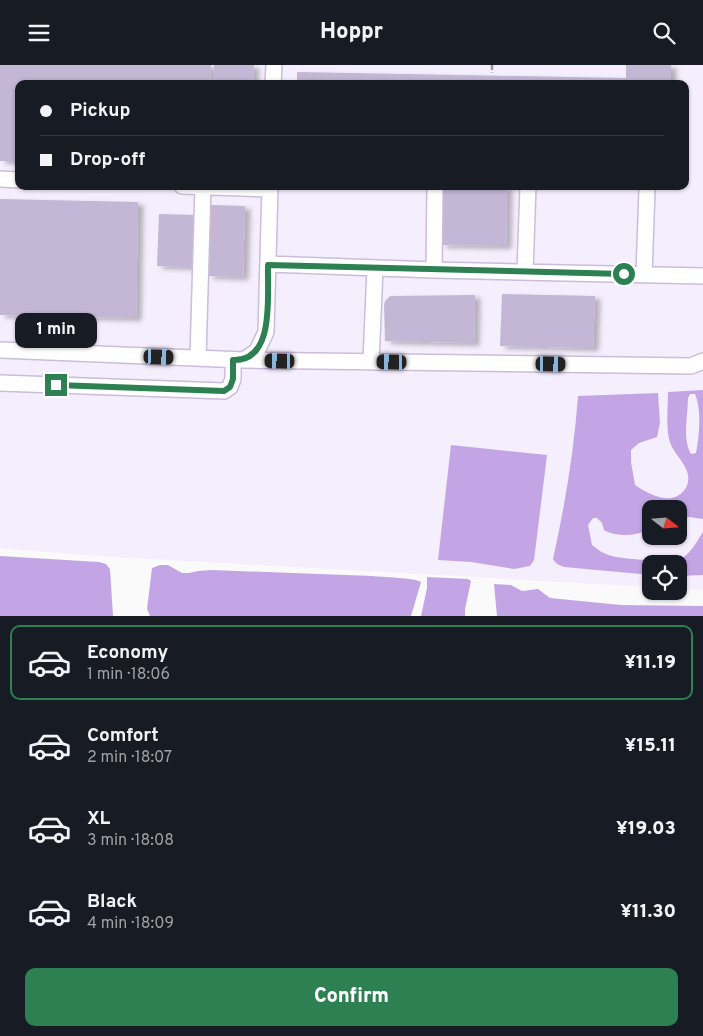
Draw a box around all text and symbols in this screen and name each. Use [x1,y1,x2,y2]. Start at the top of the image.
icon: menu [25,19,53,47]
text: Hoppr [320,19,383,46]
icon: search [650,19,678,47]
text: Pickup [70,99,130,123]
text: Drop-off [70,148,145,172]
route start [613,263,635,285]
callout: 1 min [15,313,97,347]
text: 1 min [36,320,76,340]
car [143,349,174,365]
car [264,353,295,369]
car [376,354,407,370]
car [535,356,566,372]
route end [45,374,67,396]
north arrow [642,500,688,545]
map controls [642,500,687,600]
button: locate [642,555,687,600]
icon: car [27,640,72,685]
text: Economy [87,641,168,665]
text: ¥11.19 [624,651,676,675]
text: 1 min · 18:06 [87,665,170,685]
icon: car [27,723,72,768]
text: Comfort [87,724,159,748]
text: ¥15.11 [625,734,676,758]
text: 2 min · 18:07 [87,748,172,768]
icon: car [27,806,72,851]
text: XL [87,807,110,831]
text: ¥19.03 [616,817,676,841]
text: 3 min · 18:08 [87,831,174,851]
icon: car [27,889,72,934]
text: Black [87,890,137,914]
text: ¥11.30 [620,900,676,924]
text: 4 min · 18:09 [87,914,174,934]
button: Confirm [25,968,678,1026]

